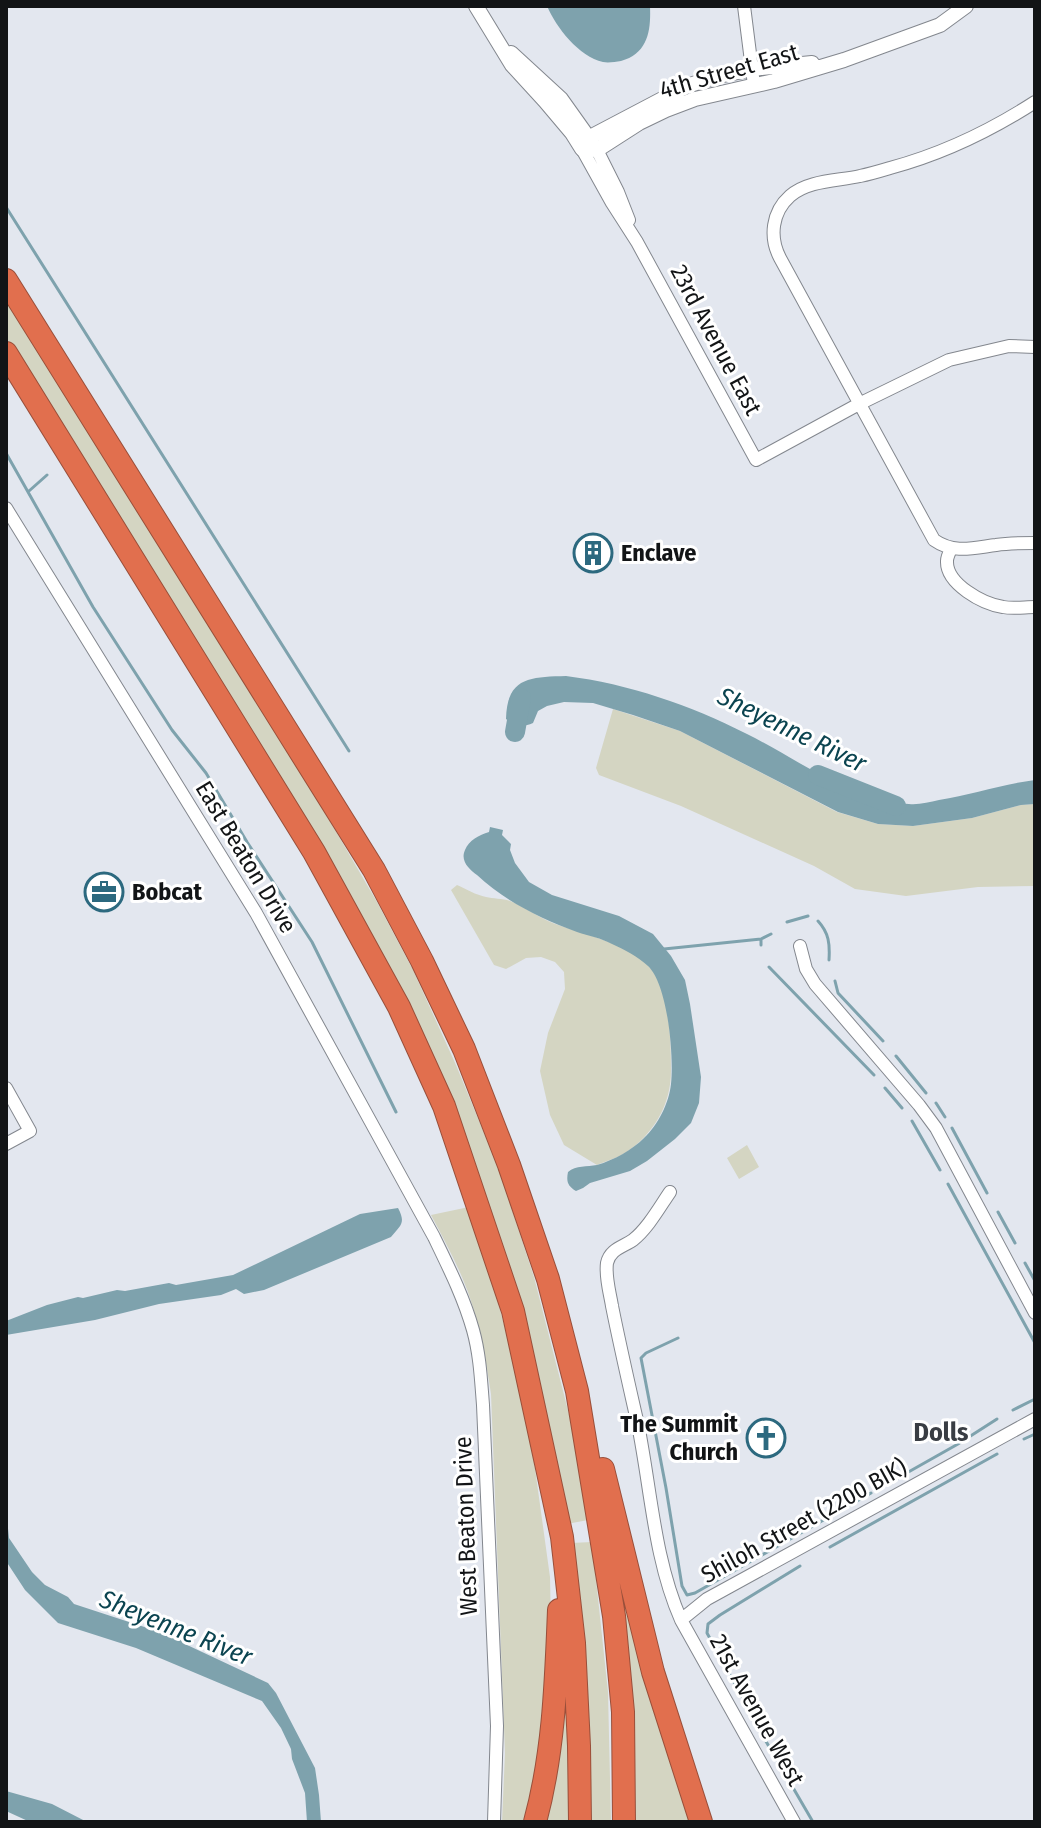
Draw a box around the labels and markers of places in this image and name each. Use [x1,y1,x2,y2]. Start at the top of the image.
building icon: Enclave [572,532,614,574]
place label: Enclave [621,539,696,567]
office icon: Bobcat [83,871,125,913]
place label: Bobcat [132,878,202,906]
place label: The Summit Church [620,1410,739,1466]
church icon: The Summit Church [745,1417,787,1459]

